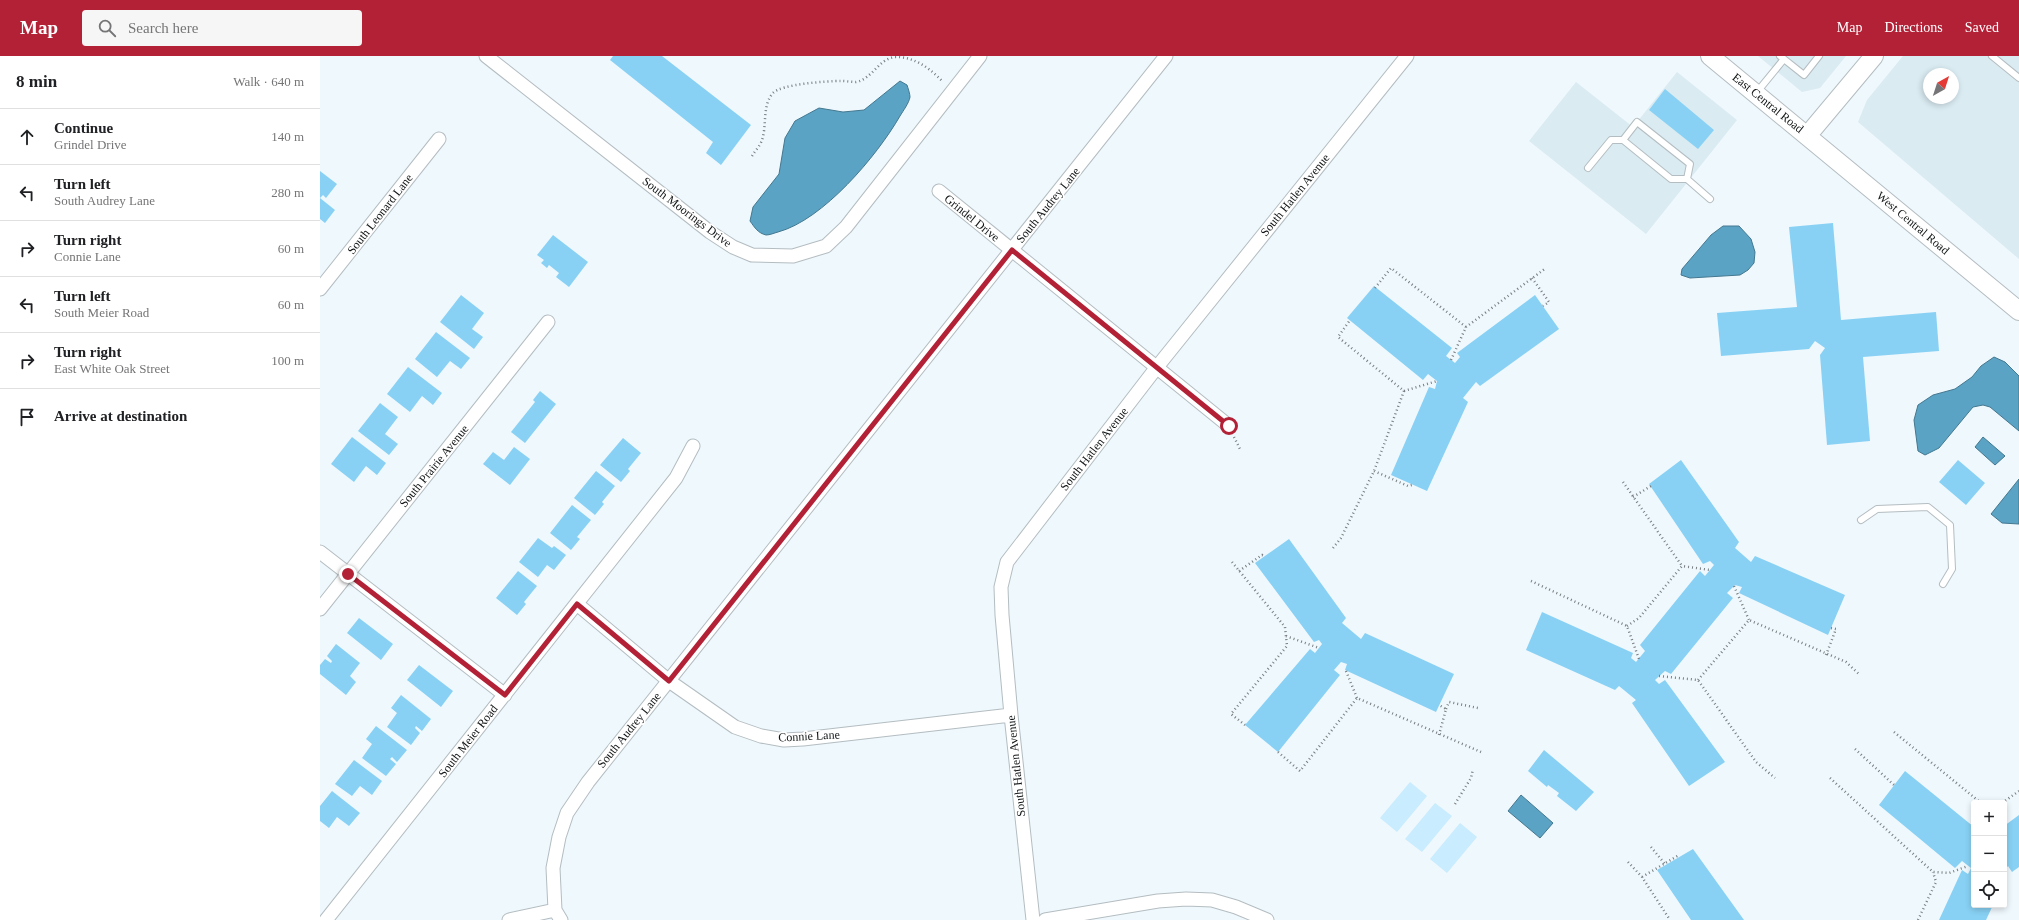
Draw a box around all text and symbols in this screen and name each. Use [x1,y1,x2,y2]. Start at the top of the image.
search box [82,10,362,46]
text: Map [20,17,58,38]
icon: search [96,17,118,39]
text: Search here [128,20,198,36]
text: Map [1837,20,1862,35]
text: Directions [1884,20,1943,35]
text: Saved [1965,20,1999,35]
north arrow [1923,68,1959,104]
street label: East Central Road [1730,70,1806,136]
text: 8 min [16,72,57,91]
text: Walk · 640 m [233,74,304,89]
text: Continue [54,120,113,136]
icon: ahead [16,126,38,148]
text: 140 m [271,129,304,144]
text: Grindel Drive [54,137,127,152]
street label: South Hatlen Avenue [1258,151,1332,239]
street label: South Audrey Lane [1013,164,1083,246]
street label: South Leonard Lane [344,171,416,257]
street label: South Moorings Drive [640,174,734,250]
text: Turn left [54,176,111,192]
icon: left [16,182,38,204]
text: 280 m [271,185,304,200]
street label: West Central Road [1874,189,1952,257]
street label: Grindel Drive [942,191,1002,245]
text: South Audrey Lane [54,193,155,208]
text: Turn right [54,232,121,248]
icon: right [16,238,38,260]
text: 60 m [278,241,304,256]
text: Connie Lane [54,249,121,264]
text: Turn left [54,288,111,304]
icon: left [16,294,38,316]
text: 60 m [278,297,304,312]
text: South Meier Road [54,305,149,320]
text: Turn right [54,344,121,360]
icon: right [16,350,38,372]
text: 100 m [271,353,304,368]
text: East White Oak Street [54,361,170,376]
street label: South Hatlen Avenue [1057,405,1131,493]
icon: arrive [16,406,38,428]
text: Arrive at destination [54,408,187,424]
route start [1220,417,1238,435]
street label: South Prairie Avenue [397,422,471,510]
route end [339,565,357,583]
street label: South Audrey Lane [594,689,664,771]
street label: South Meier Road [435,702,501,780]
street label: South Hatlen Avenue [1004,715,1028,817]
street label: Connie Lane [778,727,840,745]
map controls [1971,800,2007,908]
button: + [1971,800,2007,836]
button: − [1971,836,2007,872]
button: locate [1971,872,2007,908]

